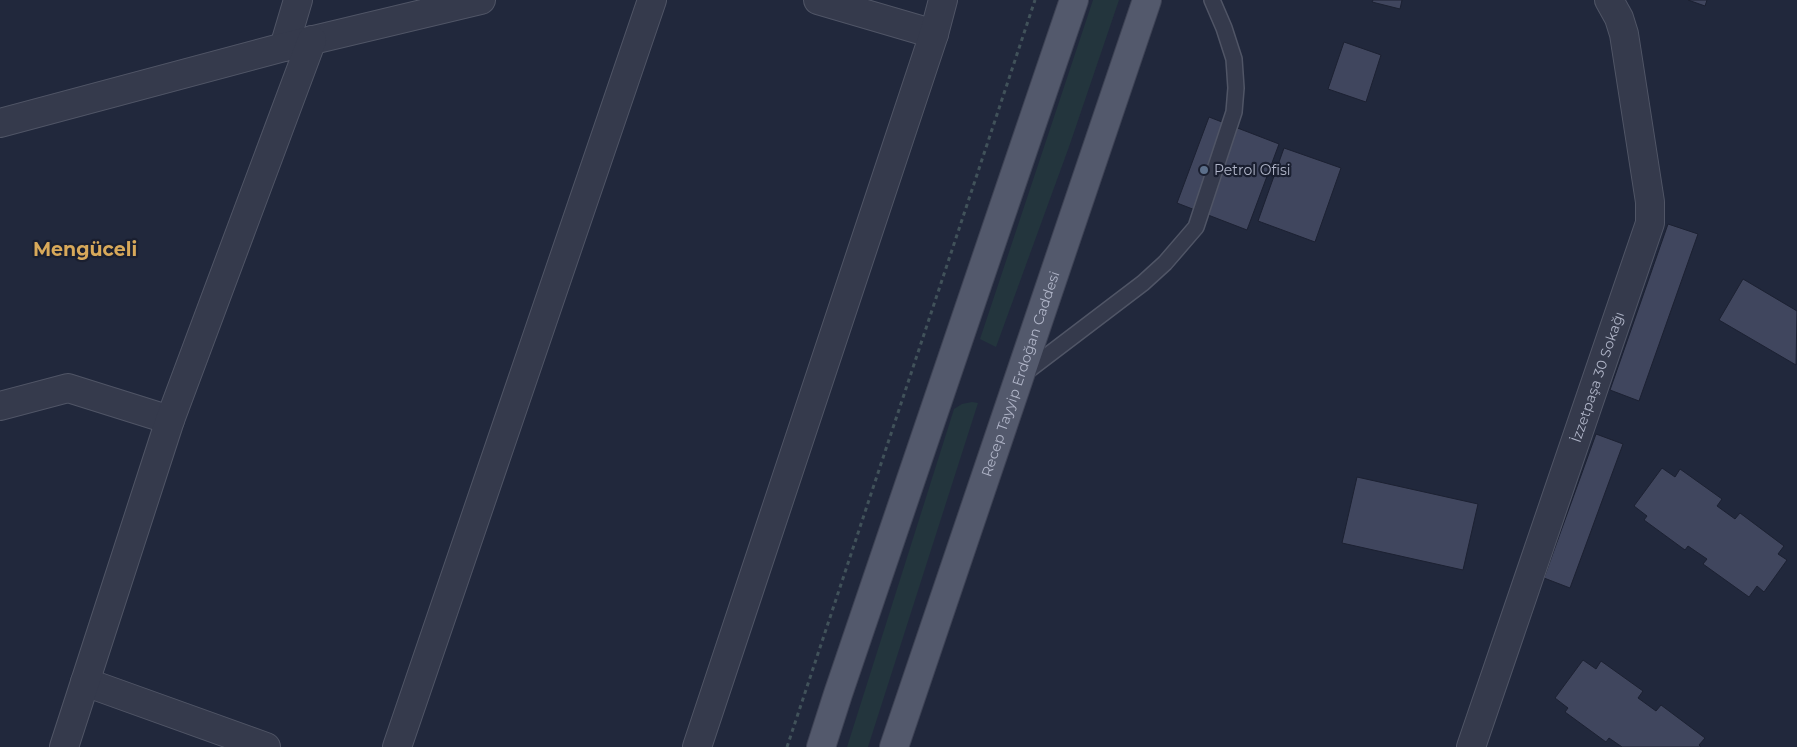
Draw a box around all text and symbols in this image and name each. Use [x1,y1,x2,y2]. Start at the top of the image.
place label: Petrol Ofisi [1214,161,1291,179]
marker: Petrol Ofisi [1198,164,1210,176]
district label: Mengüceli [33,238,137,261]
street label: Recep Tayyip Erdoğan Caddesi [977,269,1064,479]
street label: İzzetpaşa 30 Sokağı [1567,309,1628,445]

